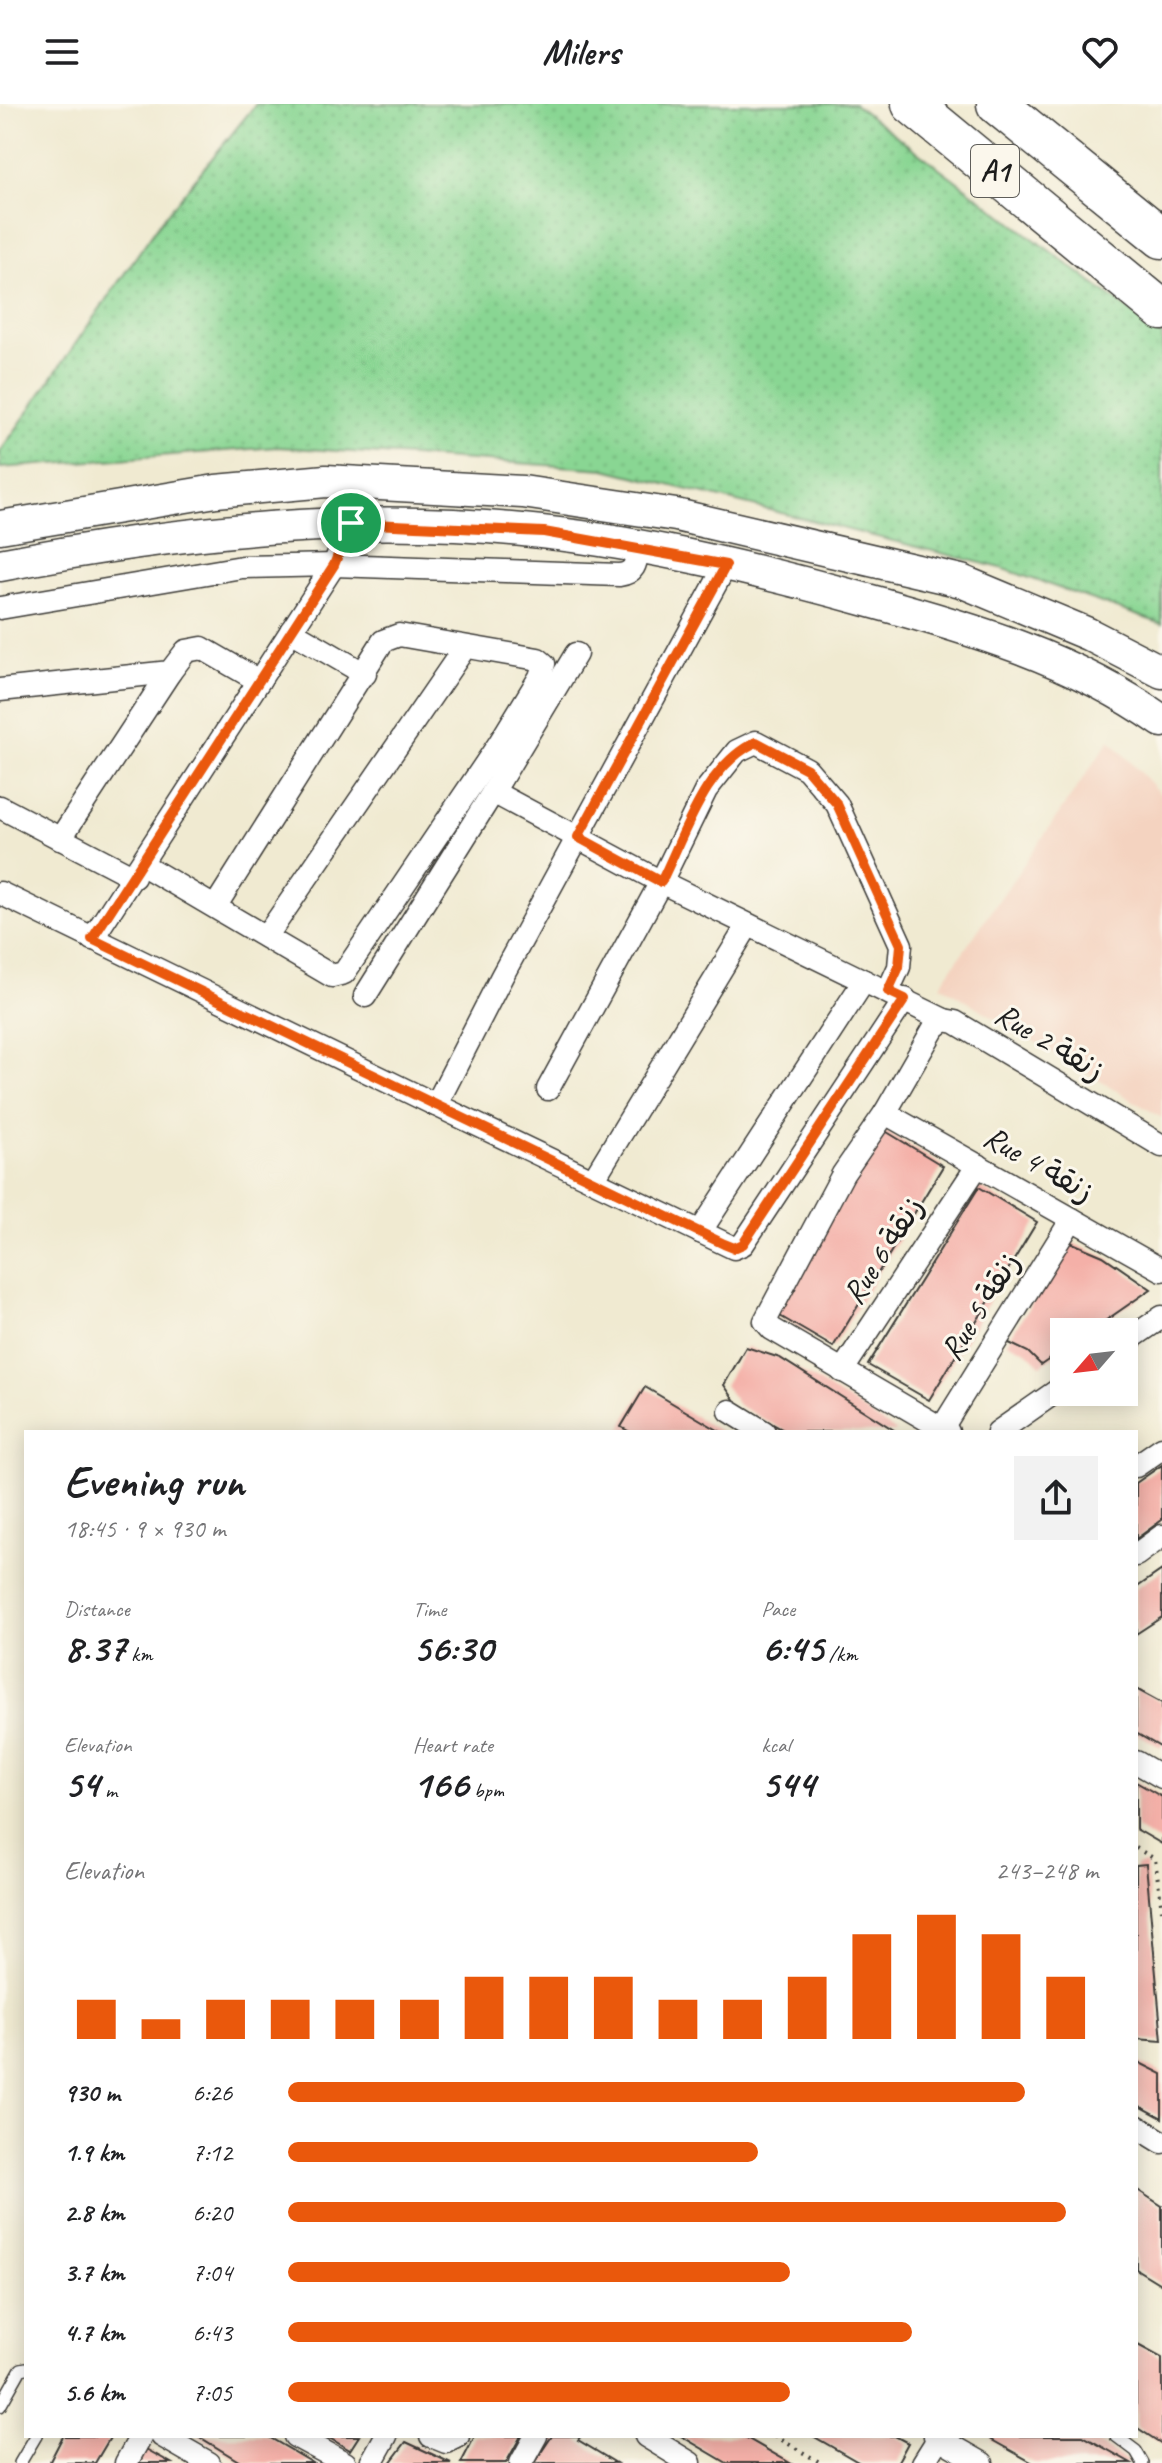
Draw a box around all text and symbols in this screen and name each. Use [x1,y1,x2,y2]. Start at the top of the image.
text: Milers [542,29,620,75]
icon: menu [40,30,84,74]
icon: heart [1078,30,1122,74]
road number: A1 [971,145,1019,197]
pin [317,489,385,557]
icon: arrive [329,501,373,545]
street label: Rue 2 زنقة [988,993,1112,1091]
street label: Rue 4 زنقة [976,1116,1102,1212]
street label: Rue 6 زنقة [833,1188,933,1312]
street label: Rue 5 زنقة [931,1244,1029,1368]
north arrow [1050,1318,1138,1406]
map controls [1050,1318,1138,1406]
text: Evening run [64,1454,244,1509]
button: share [1014,1456,1098,1540]
text: 18:45 · 9 × 930 m [64,1512,225,1545]
text: Distance [64,1595,130,1623]
text: Time [413,1595,446,1623]
text: Pace [761,1595,795,1623]
text: 8.37 [64,1623,126,1673]
text: 56:30 [413,1623,493,1673]
text: 6:45 [761,1623,823,1673]
text: km [126,1640,153,1668]
text: /km [823,1640,858,1668]
text: Elevation [64,1731,132,1759]
text: Heart rate [413,1731,493,1759]
text: kcal [761,1731,790,1759]
text: 54 [64,1759,99,1809]
text: 166 [413,1759,468,1809]
text: 544 [761,1759,815,1809]
text: m [99,1776,117,1804]
text: bpm [468,1776,504,1804]
text: Elevation [64,1854,144,1887]
text: 243–248 m [995,1854,1098,1887]
text: 930 m [64,2076,120,2109]
text: 6:26 [192,2076,232,2109]
text: 1.9 km [64,2136,124,2169]
text: 7:12 [192,2136,232,2169]
text: 2.8 km [64,2196,124,2229]
text: 6:20 [192,2196,232,2229]
text: 3.7 km [64,2256,124,2289]
text: 7:04 [192,2256,232,2289]
text: 4.7 km [64,2316,124,2349]
text: 6:43 [192,2316,232,2349]
text: 5.6 km [64,2376,125,2409]
text: 7:05 [192,2376,232,2409]

